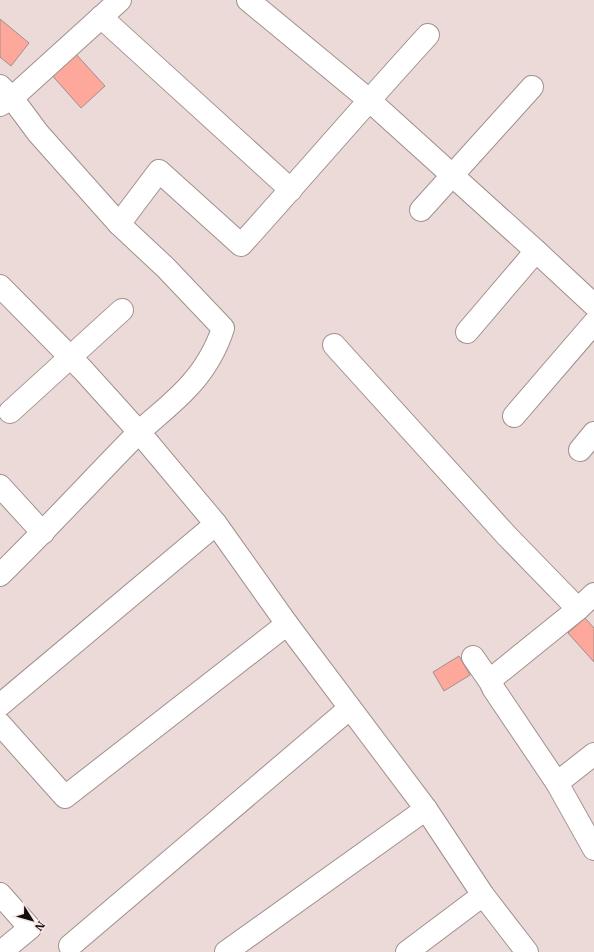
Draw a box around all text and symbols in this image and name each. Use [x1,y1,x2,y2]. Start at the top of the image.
north arrow [12,900,52,940]
text: N [32,918,48,934]

